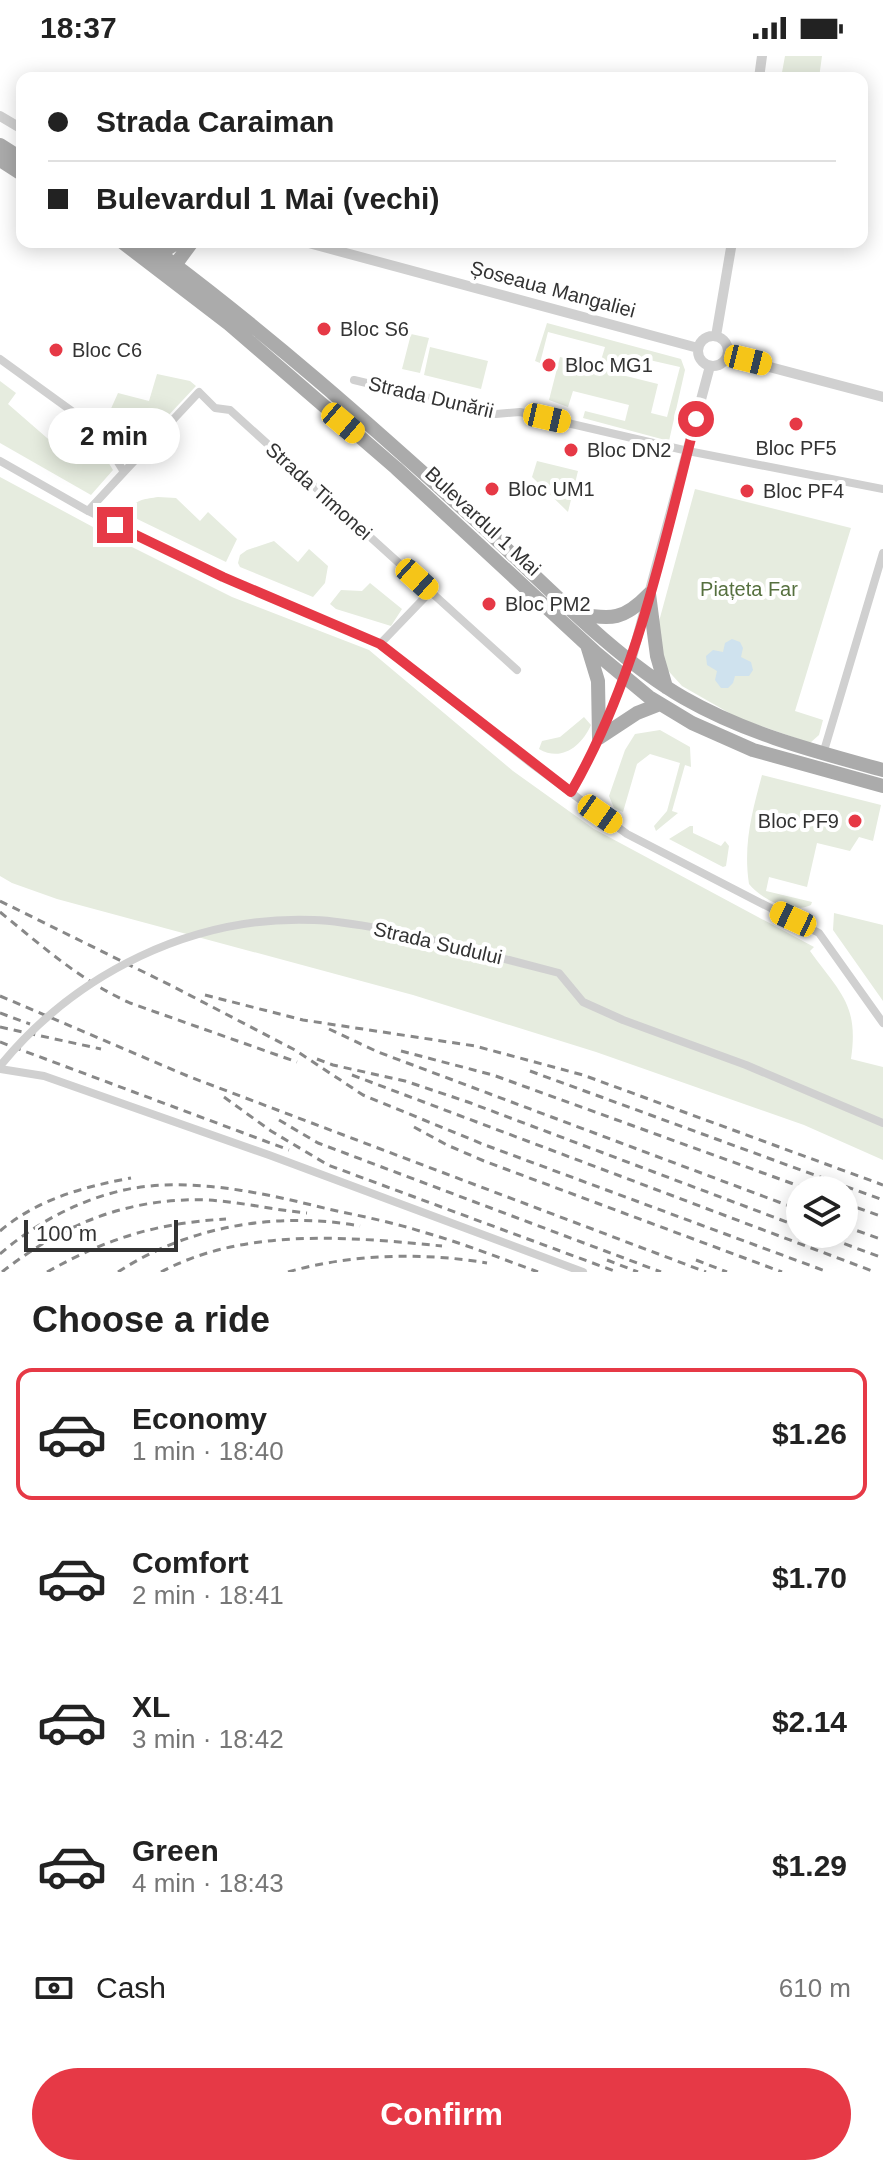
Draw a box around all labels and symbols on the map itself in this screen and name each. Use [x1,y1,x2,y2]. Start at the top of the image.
street label: Șoseaua Mangaliei [468,256,638,322]
place label: Bloc S6 [340,318,409,340]
marker: Bloc S6 [315,320,333,338]
place label: Bloc C6 [72,339,142,361]
marker: Bloc C6 [47,341,65,359]
car [722,343,774,377]
place label: Bloc MG1 [565,354,653,376]
marker: Bloc MG1 [540,356,558,374]
street label: Strada Dunării [366,372,496,422]
car [317,398,369,448]
car [521,401,573,435]
route start [678,401,714,437]
callout: 2 min [49,409,181,465]
marker: Bloc PF5 [787,415,805,433]
place label: Bloc PF5 [755,437,837,459]
street label: Strada Timonei [262,438,376,544]
place label: Bloc DN2 [587,439,671,461]
marker: Bloc DN2 [562,441,580,459]
street label: Bulevardul 1 Mai [421,462,545,580]
place label: Bloc UM1 [508,478,595,500]
marker: Bloc UM1 [483,480,501,498]
place label: Bloc PF4 [763,480,844,502]
marker: Bloc PF4 [738,482,756,500]
route end [97,507,133,543]
car [391,554,443,604]
park label: Piațeta Far [700,578,798,600]
place label: Bloc PM2 [505,593,591,615]
marker: Bloc PM2 [480,595,498,613]
car [573,790,627,838]
place label: Bloc PF9 [758,810,839,832]
marker: Bloc PF9 [846,812,864,830]
car [766,898,820,940]
street label: Strada Sudului [372,918,504,968]
scale bar [24,1216,178,1252]

